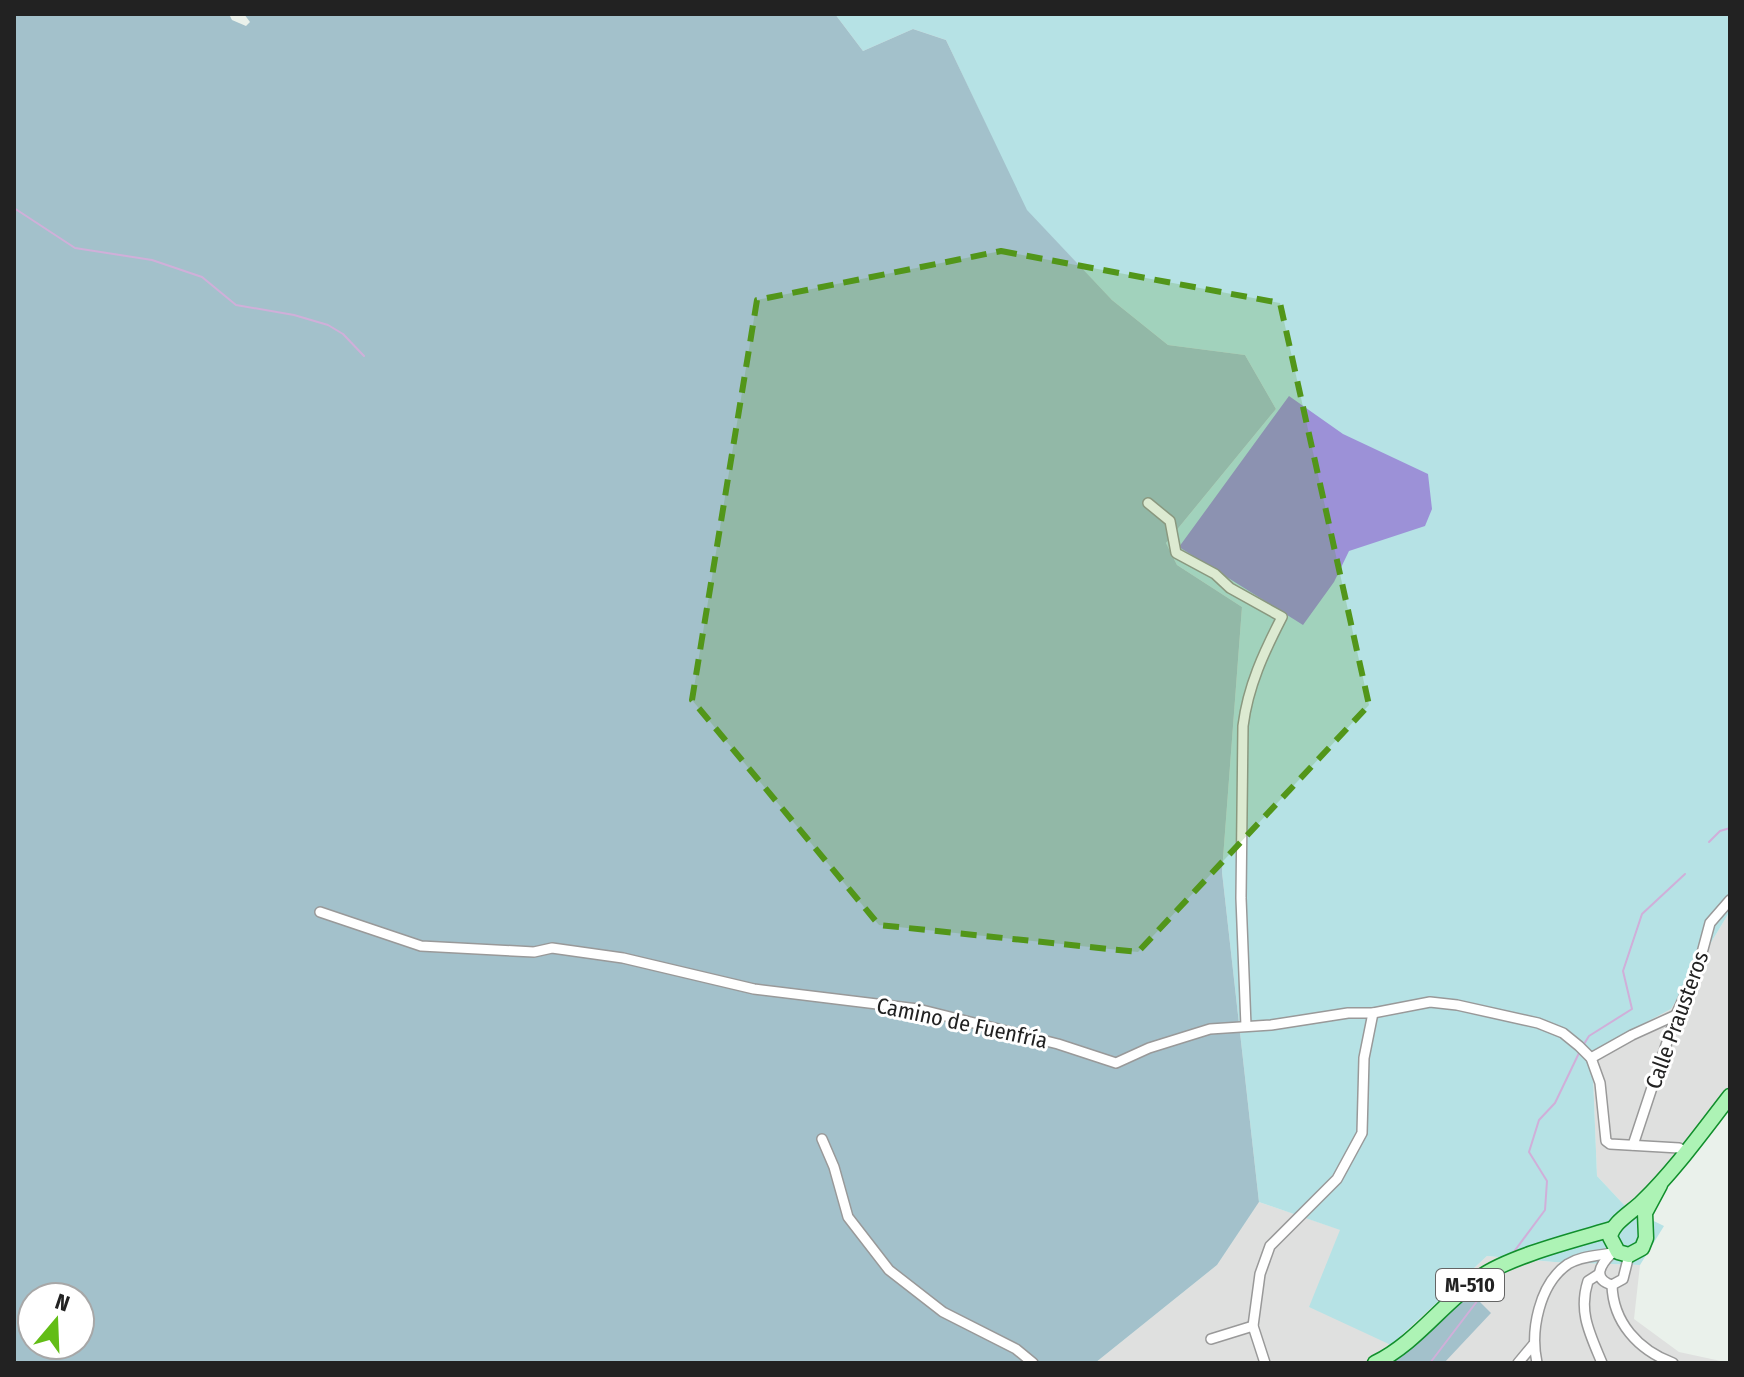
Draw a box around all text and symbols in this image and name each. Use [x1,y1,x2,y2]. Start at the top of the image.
street label: Calle Prausteros [1640,947,1714,1093]
street label: Camino de Fuenfría [874,992,1050,1054]
road number: M-510 [1436,1269,1504,1301]
north arrow [16,1281,96,1361]
text: N [52,1288,73,1317]

